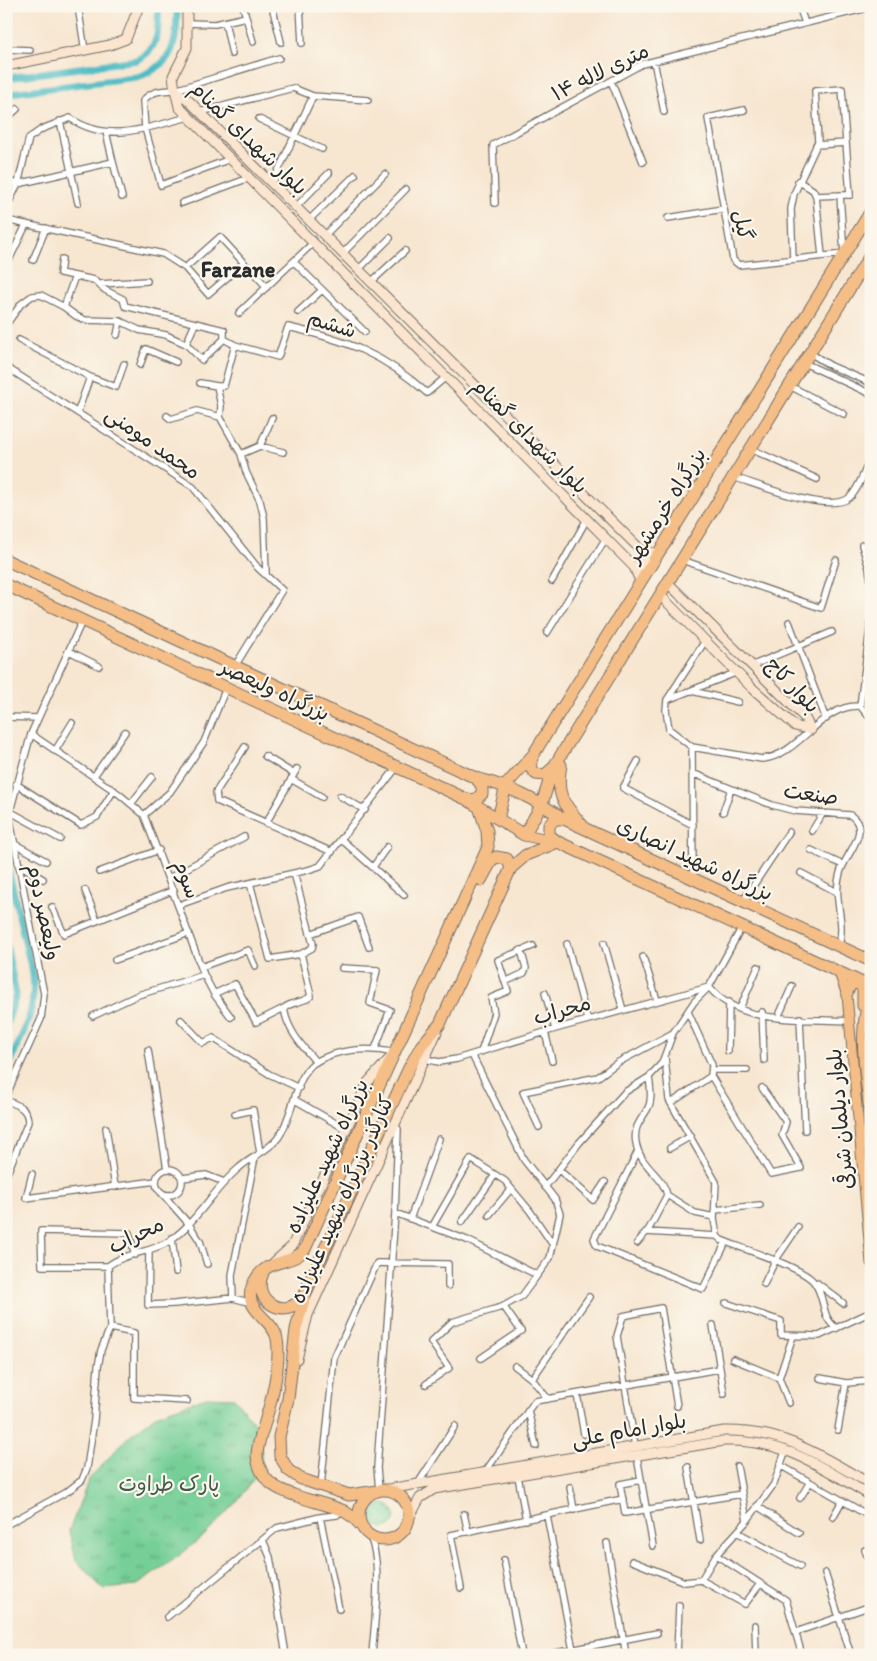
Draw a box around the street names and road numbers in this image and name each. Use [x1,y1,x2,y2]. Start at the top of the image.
street label: ۱۴ متری لاله [547,37,653,106]
street label: بلوار شهدای گمنام [183,75,313,203]
street label: گیل [729,208,758,242]
street label: ششم [304,304,360,347]
street label: بلوار شهدای گمنام [464,373,593,502]
street label: محمد مومنی [100,401,206,486]
street label: بزرگراه خرمشهر [619,443,712,569]
street label: بلوار کاج [760,651,826,719]
street label: بزرگراه ولیعصر [214,653,334,727]
street label: صنعت [782,777,840,810]
street label: بزرگراه شهید انصاری [613,811,777,907]
street label: سوم [165,856,206,903]
street label: ولیعصر دوم [18,861,67,963]
street label: محراب [530,989,594,1031]
street label: بلوار دیلمان شرقی [821,1047,859,1191]
street label: بزرگراه شهید علیزاده [280,1075,374,1237]
street label: کنارگذر بزرگراه شهید علیزاده [284,1091,400,1307]
street label: محراب [104,1210,168,1260]
street label: بلوار امام علی [570,1407,689,1456]

